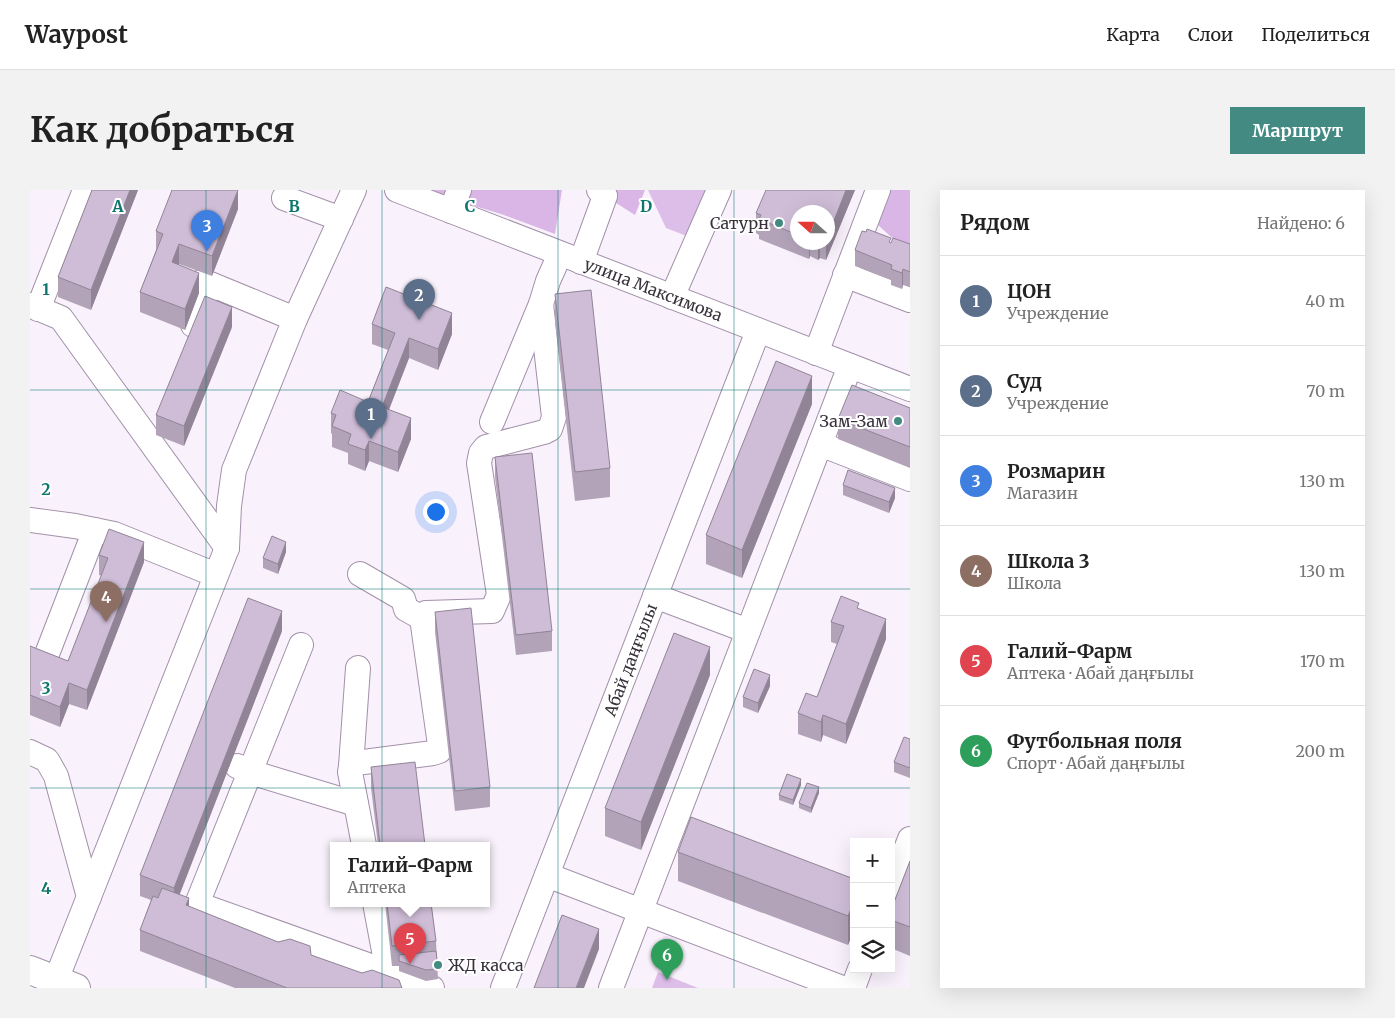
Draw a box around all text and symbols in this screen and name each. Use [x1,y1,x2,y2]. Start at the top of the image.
text: Waypost [25,19,128,50]
text: Карта [1106,23,1160,46]
text: Слои [1188,23,1233,46]
text: Поделиться [1261,23,1370,46]
button: Маршрут [1230,107,1365,154]
text: Как добраться [30,108,295,152]
text: A [111,196,124,216]
text: B [288,196,300,216]
text: C [465,196,475,216]
text: D [640,196,652,216]
north arrow [790,205,835,250]
text: Рядом [960,209,1030,236]
pin: 3 [191,210,223,251]
place label: Сатурн [710,213,769,233]
text: Найдено: 6 [1257,213,1345,233]
marker: Сатурн [773,217,785,229]
street label: улица Максимова [581,254,726,325]
text: 1 [42,279,50,299]
pin: 2 [403,279,435,320]
text: ЦОН [1007,279,1051,303]
text: 1 [972,291,980,311]
text: 40 m [1305,291,1345,311]
text: Учреждение [1007,303,1109,323]
text: Суд [1007,369,1042,393]
text: 2 [971,381,981,401]
text: 70 m [1306,381,1345,401]
text: Учреждение [1007,393,1109,413]
pin: 1 [355,398,387,439]
place label: Зам-Зам [820,411,888,431]
marker: Зам-Зам [892,415,904,427]
text: Розмарин [1007,459,1105,483]
text: 3 [971,471,981,491]
text: 130 m [1299,471,1345,491]
text: 2 [41,479,51,499]
text: Магазин [1007,483,1078,503]
your location [423,499,449,525]
text: Школа 3 [1007,549,1090,573]
text: 4 [971,561,981,581]
text: 130 m [1299,561,1345,581]
text: Школа [1007,573,1062,593]
pin: 4 [90,581,122,622]
street label: Абай даңғылы [599,601,661,720]
text: Галий-Фарм [1007,639,1132,663]
text: 5 [971,651,981,671]
text: 170 m [1300,651,1345,671]
text: Аптека · Абай даңғылы [1007,663,1194,683]
text: 3 [41,678,51,698]
text: Футбольная поля [1007,729,1182,753]
text: 6 [971,741,981,761]
text: 200 m [1295,741,1345,761]
text: Спорт · Абай даңғылы [1007,753,1185,773]
map controls [850,838,895,973]
button: + [850,838,895,883]
popup [330,842,490,907]
text: Галий-Фарм [347,853,473,877]
text: Аптека [347,877,406,897]
text: 4 [41,878,51,898]
button: − [850,883,895,928]
pin: 5 [394,923,426,964]
button: layers [850,928,895,973]
pin: 6 [651,939,683,980]
place label: ЖД касса [448,955,524,975]
marker: ЖД касса [432,959,444,971]

